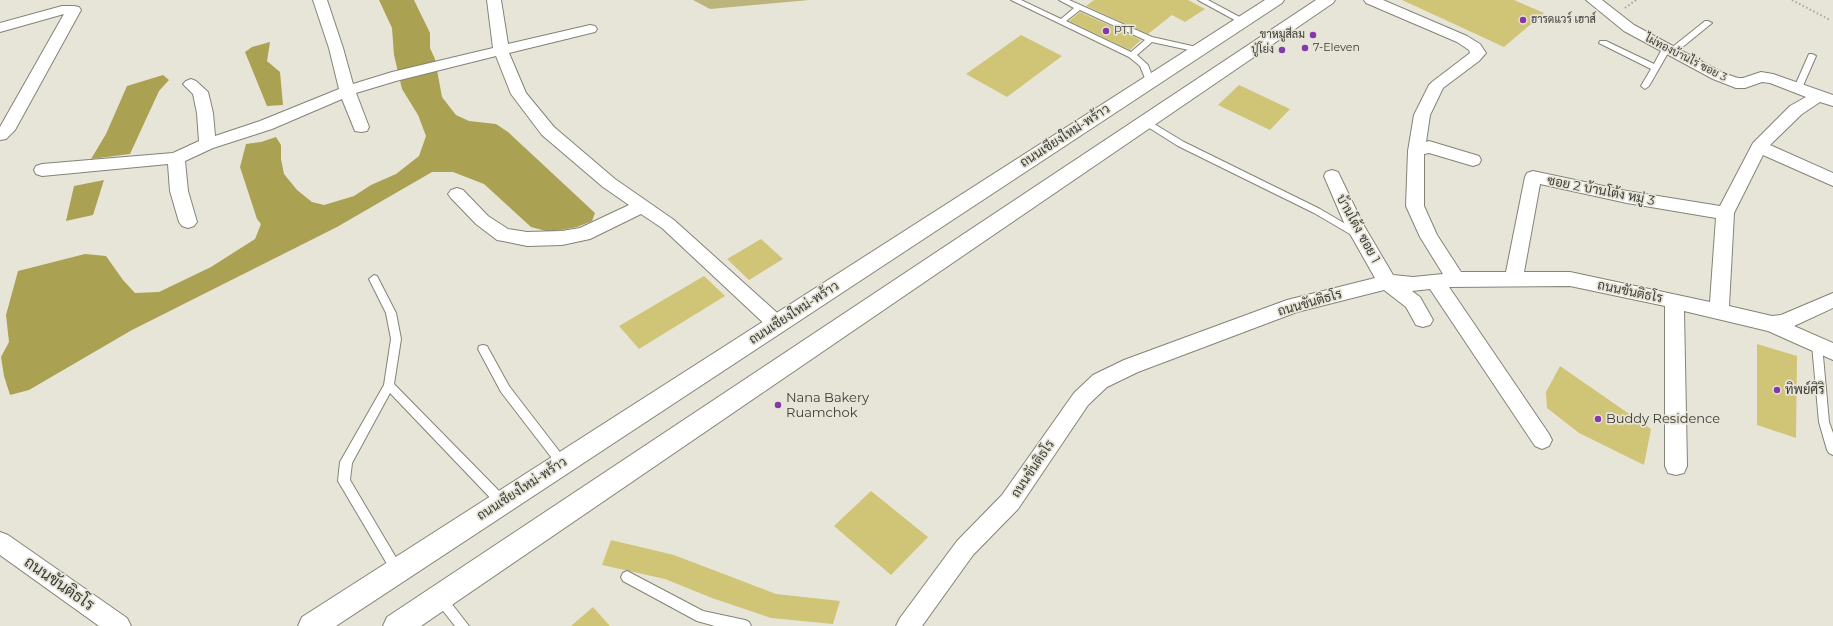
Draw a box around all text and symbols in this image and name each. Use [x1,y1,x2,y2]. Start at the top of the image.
place label: ฮารดแวร์ เฮาส์ [1531,13,1596,27]
marker: ฮารดแวร์ เฮาส์ [1518,15,1528,25]
place label: PTT [1114,24,1134,38]
marker: PTT [1101,26,1111,36]
place label: ขาหมูสีลม [1260,28,1305,42]
marker: ขาหมูสีลม [1308,30,1318,40]
street label: ไผ่ทองบ้านไร่ ซอย 3 [1643,32,1729,84]
place label: 7-Eleven [1313,41,1360,55]
place label: ปู่โย่ง [1251,43,1274,57]
marker: 7-Eleven [1300,43,1310,53]
marker: ปู่โย่ง [1277,45,1287,55]
street label: ถนนเชียงใหม่-พร้าว [1017,101,1113,171]
street label: ซอย 2 บ้านโต้ง หมู่ 3 [1546,173,1656,209]
street label: บ้านโต้ง ซอย 1 [1333,192,1383,266]
street label: ถนนขันติธโร [1596,277,1664,307]
street label: ถนนเชียงใหม่-พร้าว [746,278,842,348]
street label: ถนนขันติธโร [1276,286,1344,320]
place label: ทิพย์ศิริ [1785,382,1824,398]
marker: ทิพย์ศิริ [1772,385,1782,395]
place label: Nana Bakery Ruamchok [786,390,869,421]
marker: Nana Bakery Ruamchok [773,400,783,410]
place label: Buddy Residence [1606,411,1720,427]
marker: Buddy Residence [1593,414,1603,424]
street label: ถนนขันติธโร [1008,437,1058,501]
street label: ถนนเชียงใหม่-พร้าว [474,454,570,524]
street label: ถนนขันติธโร [20,553,98,615]

